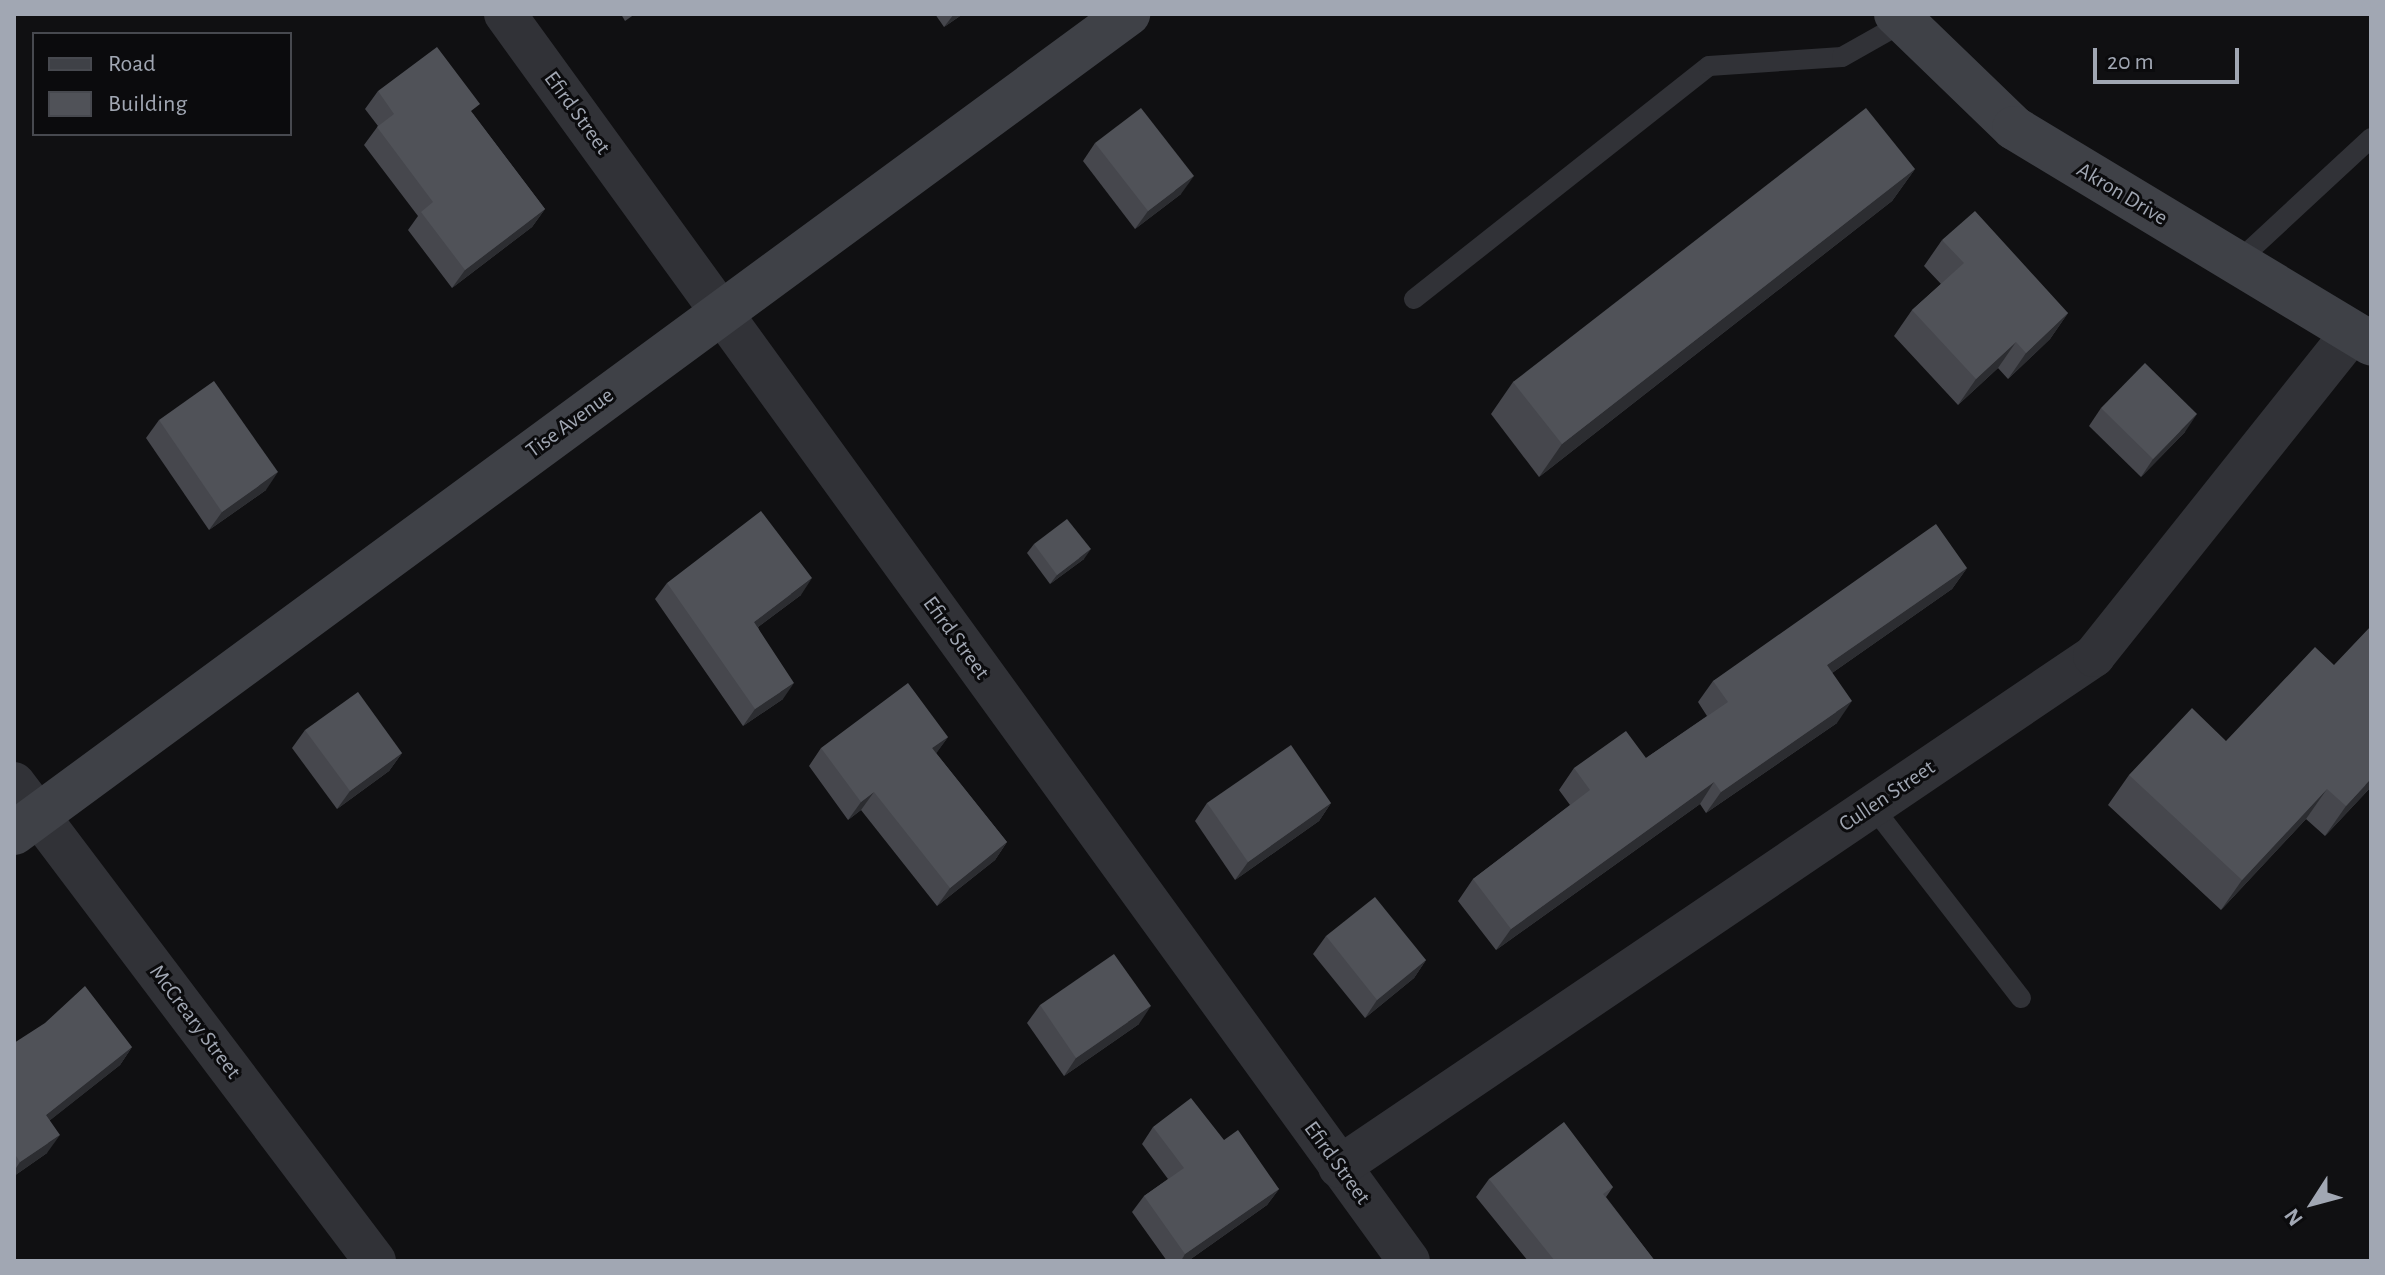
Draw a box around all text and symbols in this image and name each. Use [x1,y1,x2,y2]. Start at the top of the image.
legend [32,32,292,136]
scale bar [2097,32,2243,82]
text: 20 m [2107,50,2154,74]
text: Road [108,52,156,76]
street label: Efird Street [538,66,616,160]
text: Building [108,92,187,116]
street label: Akron Drive [2072,157,2172,231]
street label: Tise Avenue [521,382,619,464]
street label: Efird Street [917,591,995,685]
street label: Cullen Street [1834,754,1940,838]
street label: McCreary Street [144,960,246,1084]
street label: Efird Street [1298,1116,1376,1210]
north arrow [2273,1163,2353,1243]
text: N [2280,1204,2307,1230]

